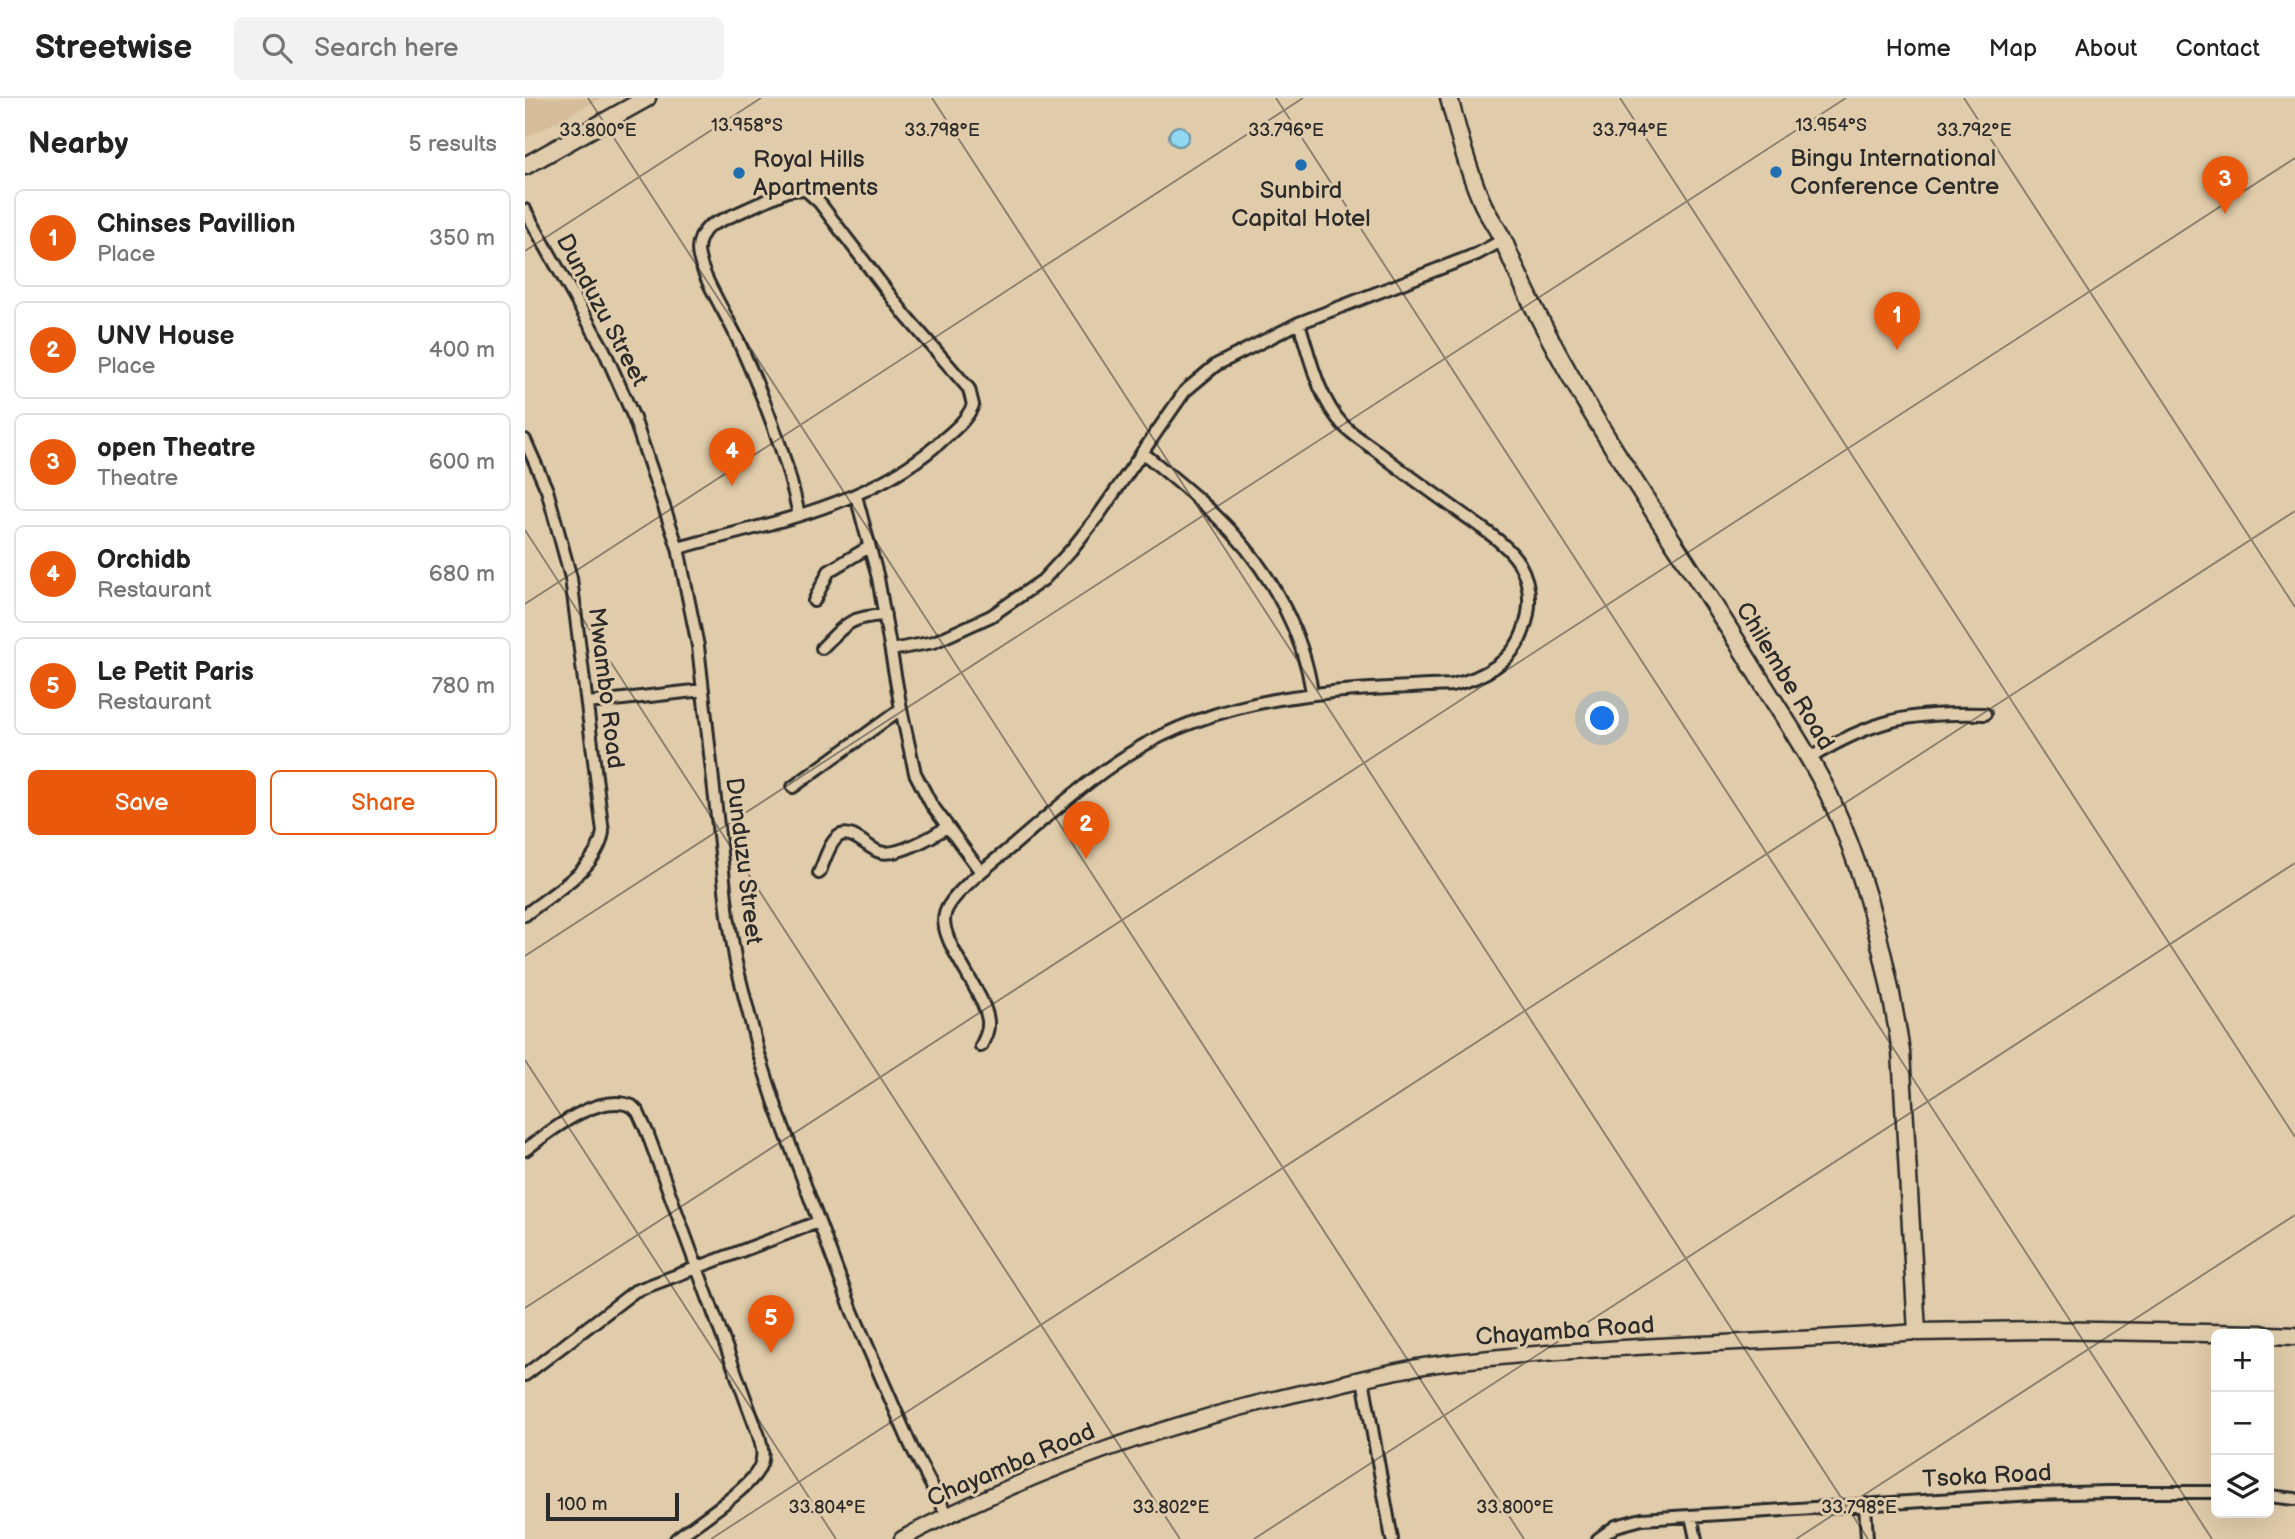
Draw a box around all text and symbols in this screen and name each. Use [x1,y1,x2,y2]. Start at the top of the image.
search box [234,17,724,80]
text: Streetwise [35,28,192,68]
icon: search [258,29,296,67]
text: Search here [314,33,458,64]
text: Home [1886,34,1951,63]
text: Map [1989,34,2037,63]
text: About [2075,34,2137,63]
text: Contact [2175,34,2260,63]
text: 13.958°S [711,115,783,136]
text: 13.954°S [1795,115,1867,136]
text: 33.800°E [559,120,637,141]
text: 33.798°E [904,120,980,141]
text: 33.796°E [1248,120,1324,141]
text: 33.794°E [1592,120,1668,141]
text: 33.792°E [1936,120,2012,141]
text: Nearby [28,126,128,162]
text: 5 results [409,130,497,158]
place label: Bingu International Conference Centre [1790,144,1999,201]
place label: Royal Hills Apartments [753,145,878,202]
pin: 3 [2202,156,2248,214]
marker: Sunbird Capital Hotel [1293,157,1309,173]
marker: Bingu International Conference Centre [1768,164,1784,180]
marker: Royal Hills Apartments [731,165,747,181]
place label: Sunbird Capital Hotel [1231,176,1371,233]
text: Chinses Pavillion [97,209,296,240]
text: 1 [48,224,58,252]
text: 350 m [429,224,495,252]
street label: Dunduzu Street [550,229,655,392]
text: Place [97,240,155,268]
pin: 1 [1874,292,1920,350]
text: UNV House [97,321,234,352]
text: 2 [46,336,60,364]
text: 400 m [429,336,495,364]
text: Place [97,352,155,380]
pin: 4 [709,428,755,486]
text: open Theatre [97,433,255,464]
text: 3 [46,448,60,476]
text: 600 m [429,448,495,476]
text: Theatre [97,464,178,492]
text: Orchidb [97,545,191,576]
text: 4 [46,560,60,588]
text: 680 m [429,560,495,588]
text: Restaurant [97,576,211,604]
street label: Chilembe Road [1729,597,1841,755]
street label: Mwambo Road [582,606,630,770]
text: Le Petit Paris [97,657,254,688]
text: 5 [46,672,60,700]
text: 780 m [432,672,495,700]
text: Restaurant [97,688,211,716]
your location [1585,701,1619,735]
button: Save [28,770,256,835]
button: Share [270,770,497,835]
street label: Dunduzu Street [719,776,769,947]
pin: 2 [1063,801,1109,859]
pin: 5 [748,1295,794,1353]
street label: Chayamba Road [1475,1310,1655,1352]
map controls [2211,1329,2274,1518]
button: + [2211,1329,2274,1392]
button: − [2211,1392,2274,1455]
street label: Chayamba Road [923,1417,1099,1513]
button: layers [2211,1455,2274,1518]
street label: Tsoka Road [1922,1458,2052,1494]
scale bar [546,1490,679,1522]
text: 100 m [557,1493,608,1516]
text: 33.804°E [788,1497,866,1518]
text: 33.802°E [1133,1497,1210,1518]
text: 33.800°E [1476,1497,1554,1518]
text: 33.798°E [1821,1497,1897,1518]

